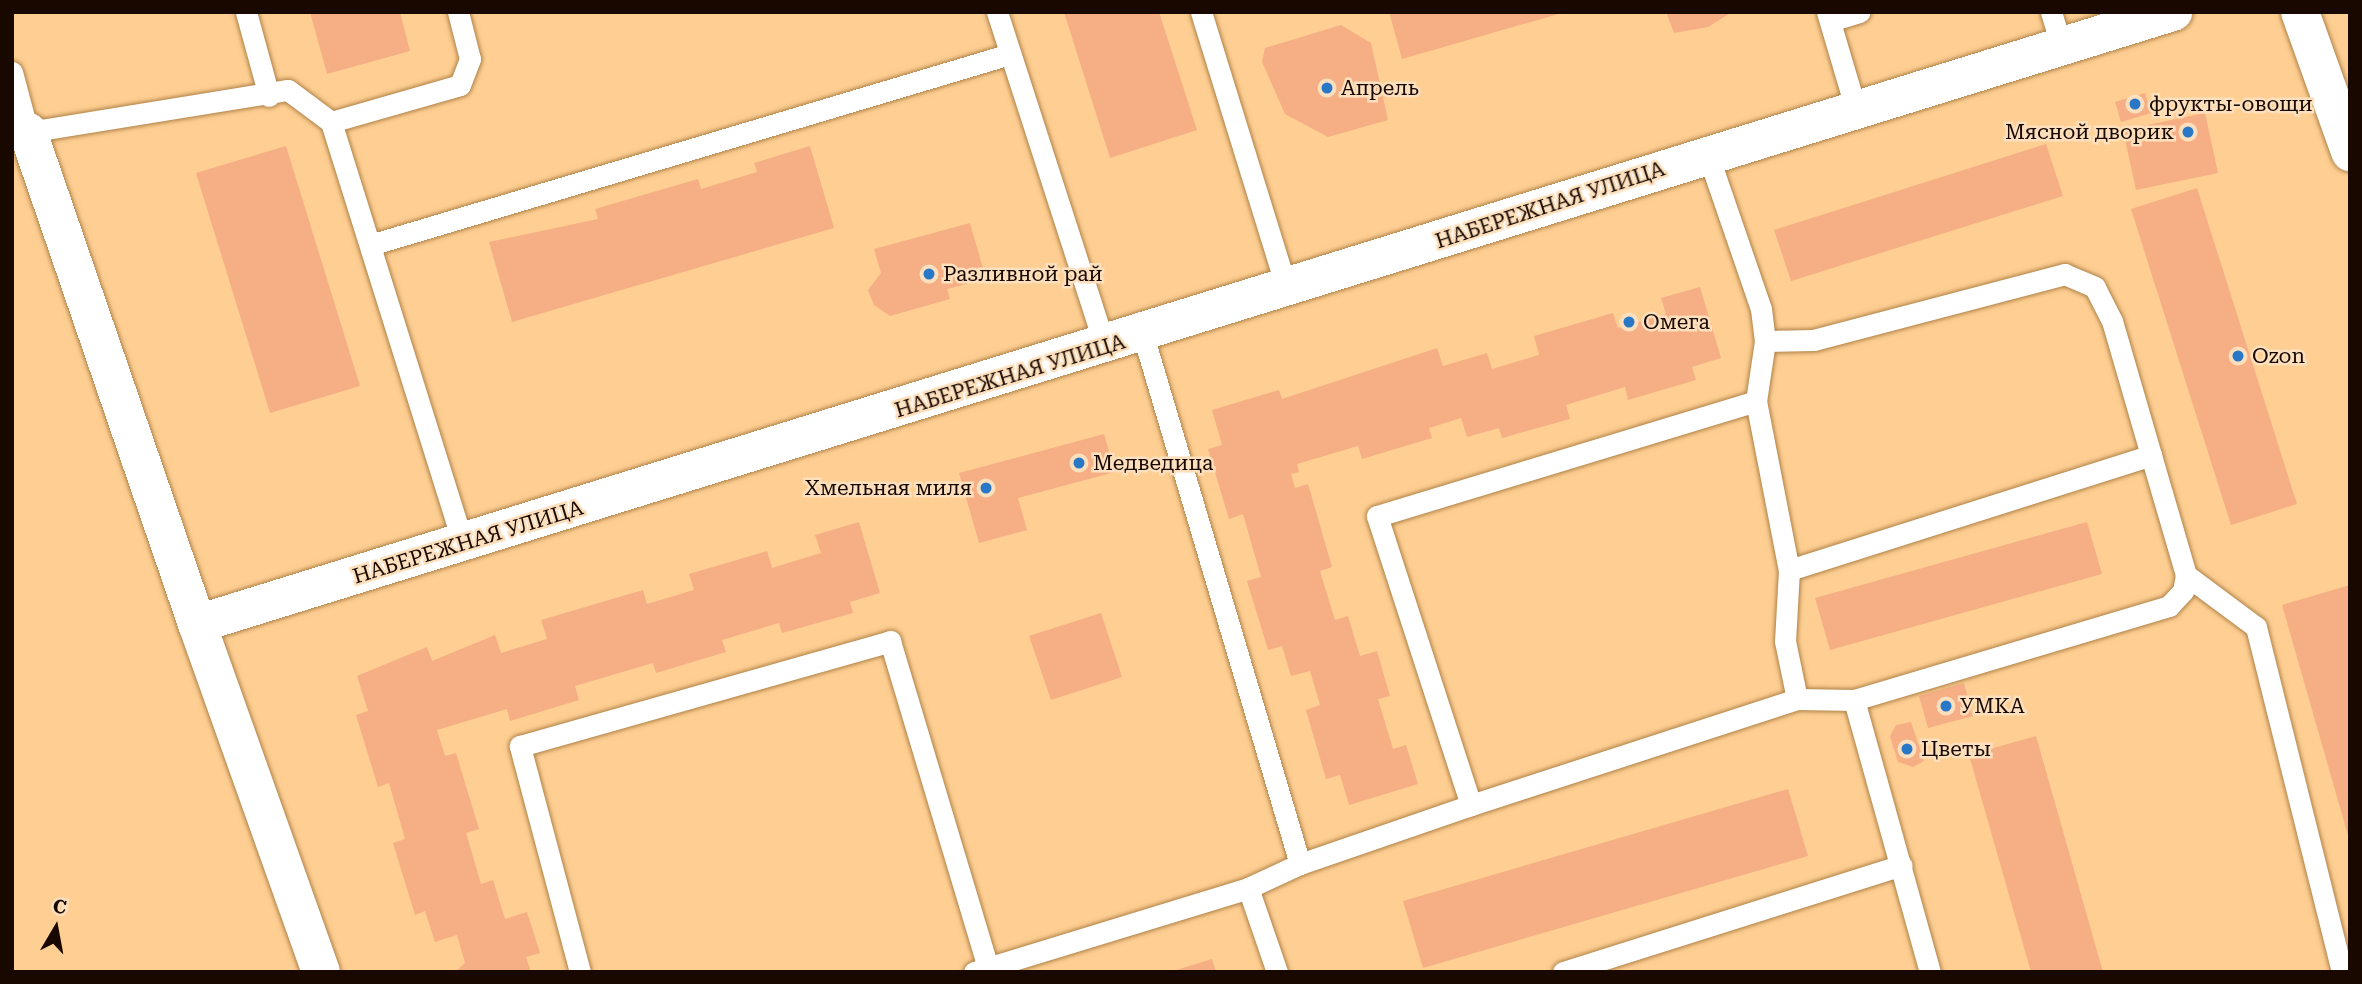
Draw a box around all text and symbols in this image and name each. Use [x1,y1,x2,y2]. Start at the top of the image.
place label: Апрель [1341,75,1419,101]
marker: Апрель [1319,80,1335,96]
place label: фрукты-овощи [2149,91,2313,117]
marker: фрукты-овощи [2127,96,2143,112]
place label: Мясной дворик [2005,119,2174,145]
marker: Мясной дворик [2180,124,2196,140]
street label: НАБЕРЕЖНАЯ УЛИЦА [1432,156,1668,254]
place label: Разливной рай [943,261,1103,287]
marker: Разливной рай [921,266,937,282]
place label: Омега [1643,309,1710,335]
marker: Омега [1621,314,1637,330]
street label: НАБЕРЕЖНАЯ УЛИЦА [892,329,1128,423]
place label: Ozon [2252,343,2305,369]
marker: Ozon [2230,348,2246,364]
place label: Медведица [1093,450,1213,476]
marker: Медведица [1071,455,1087,471]
place label: Хмельная миля [805,475,972,501]
marker: Хмельная миля [978,480,994,496]
street label: НАБЕРЕЖНАЯ УЛИЦА [350,495,586,589]
place label: УМКА [1960,693,2025,719]
marker: УМКА [1938,698,1954,714]
place label: Цветы [1921,736,1991,762]
marker: Цветы [1899,741,1915,757]
north arrow [21,893,91,963]
text: С [51,894,68,919]

